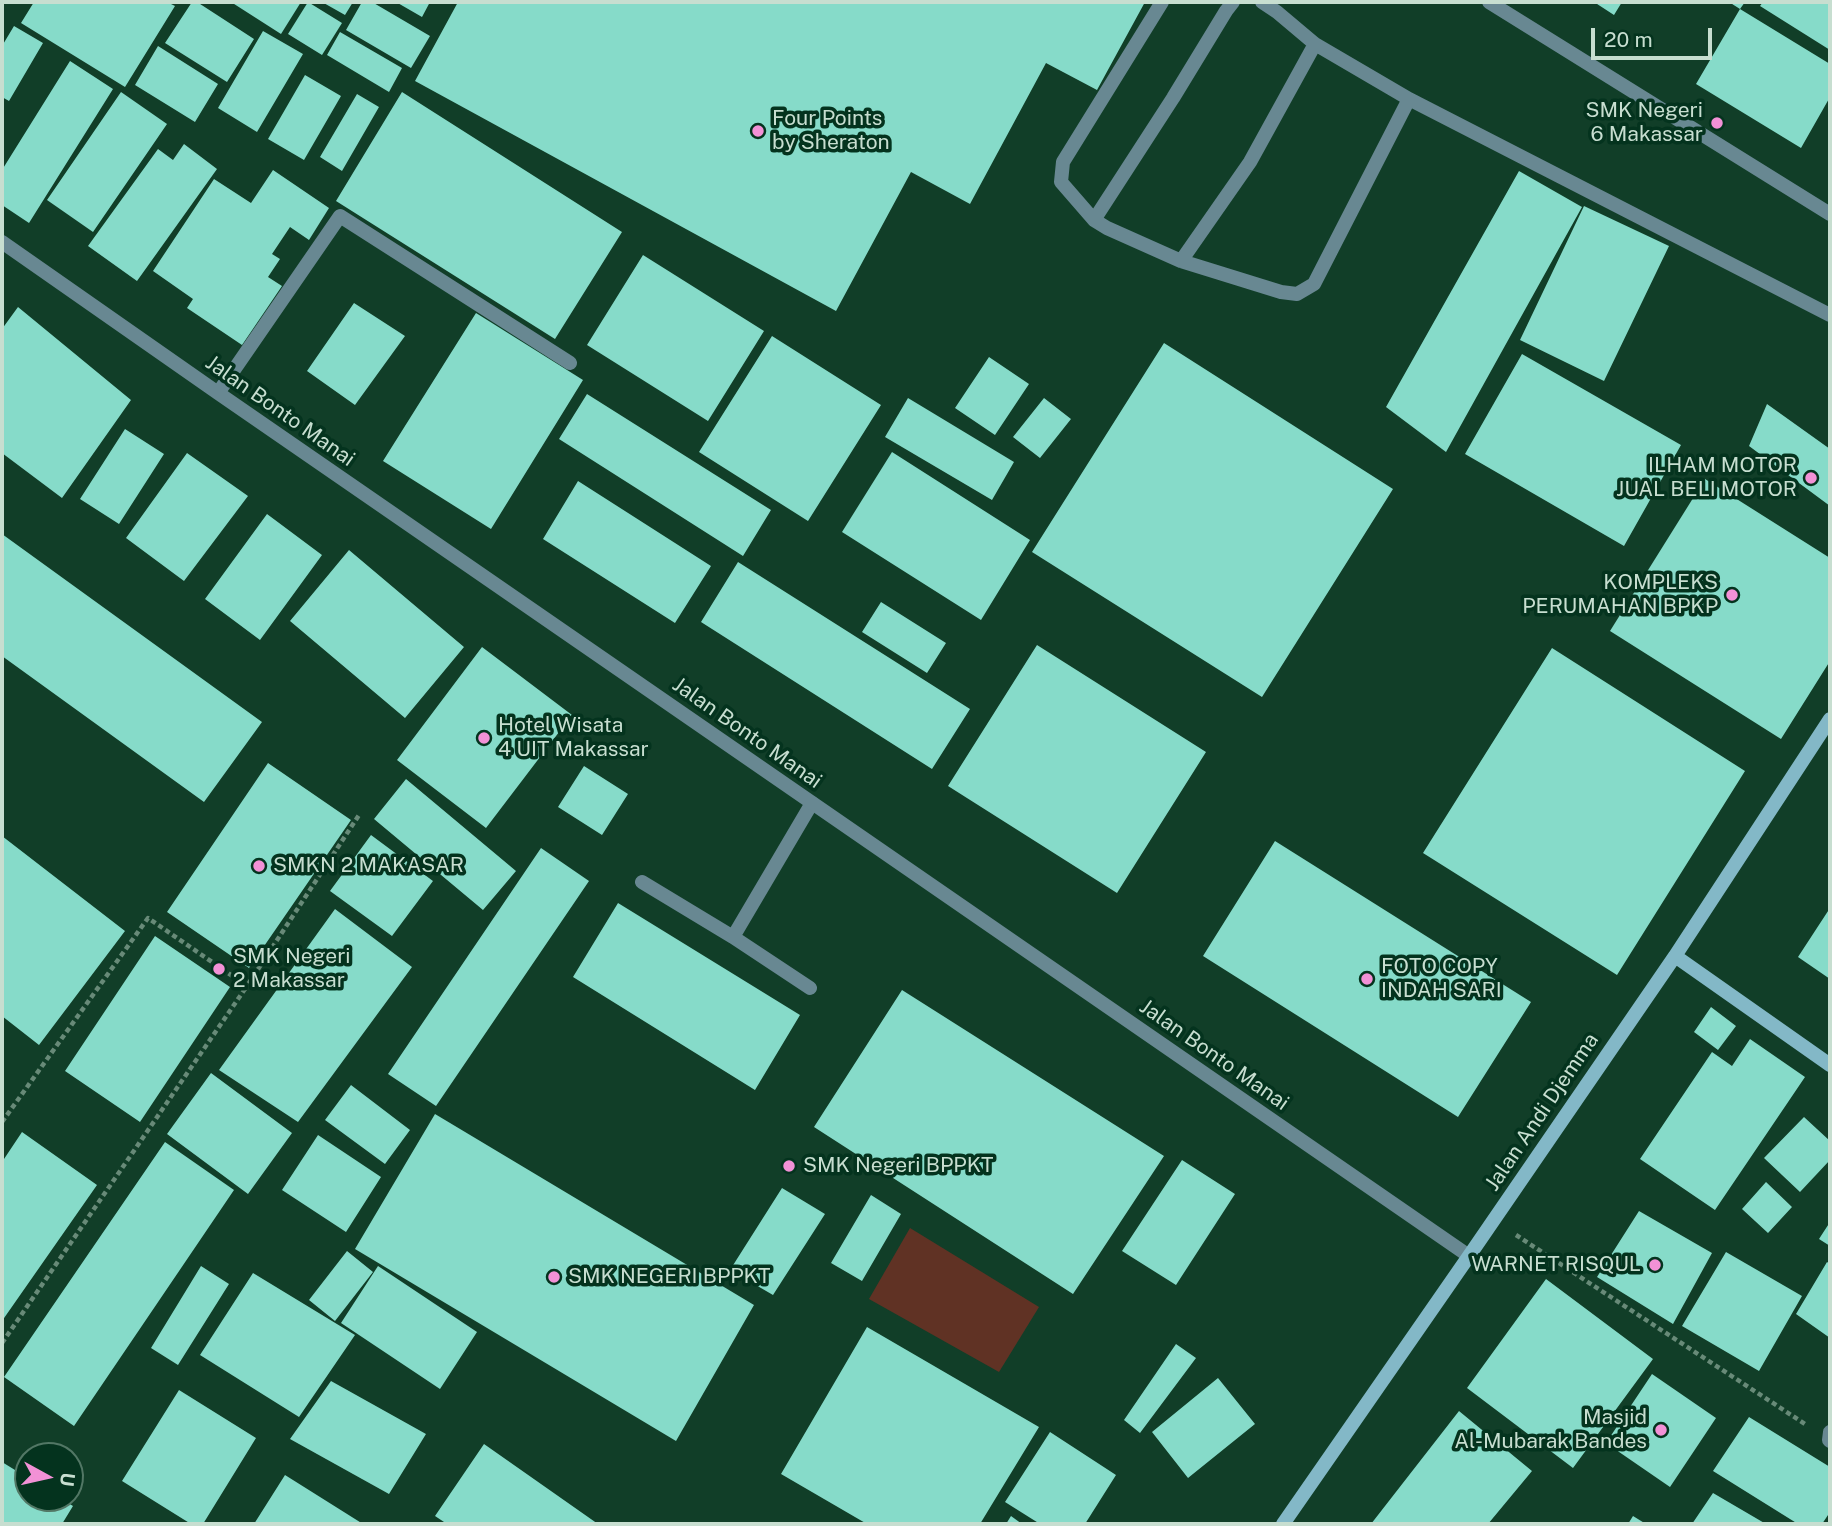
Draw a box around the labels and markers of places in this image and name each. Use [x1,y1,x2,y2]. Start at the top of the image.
place label: SMK Negeri 6 Makassar [1585,98,1703,148]
place label: Four Points by Sheraton [772,106,890,156]
marker: SMK Negeri 6 Makassar [1709,115,1725,131]
marker: Four Points by Sheraton [750,123,766,139]
place label: ILHAM MOTOR JUAL BELI MOTOR [1616,453,1797,503]
marker: ILHAM MOTOR JUAL BELI MOTOR [1803,470,1819,486]
place label: KOMPLEKS PERUMAHAN BPKP [1522,570,1718,620]
marker: KOMPLEKS PERUMAHAN BPKP [1724,587,1740,603]
place label: Hotel Wisata 4 UIT Makassar [498,713,649,763]
marker: Hotel Wisata 4 UIT Makassar [476,730,492,746]
place label: SMKN 2 MAKASAR [273,853,464,879]
marker: SMKN 2 MAKASAR [251,858,267,874]
place label: SMK Negeri 2 Makassar [233,944,351,994]
place label: FOTO COPY INDAH SARI [1381,954,1502,1004]
marker: SMK Negeri 2 Makassar [211,961,227,977]
marker: FOTO COPY INDAH SARI [1359,971,1375,987]
place label: SMK Negeri BPPKT [803,1153,993,1179]
marker: SMK Negeri BPPKT [781,1158,797,1174]
place label: WARNET RISQUL [1471,1252,1641,1278]
marker: WARNET RISQUL [1647,1257,1663,1273]
place label: SMK NEGERI BPPKT [568,1264,770,1290]
marker: SMK NEGERI BPPKT [546,1269,562,1285]
place label: Masjid Al-Mubarak Bandes [1454,1405,1647,1455]
marker: Masjid Al-Mubarak Bandes [1653,1422,1669,1438]

